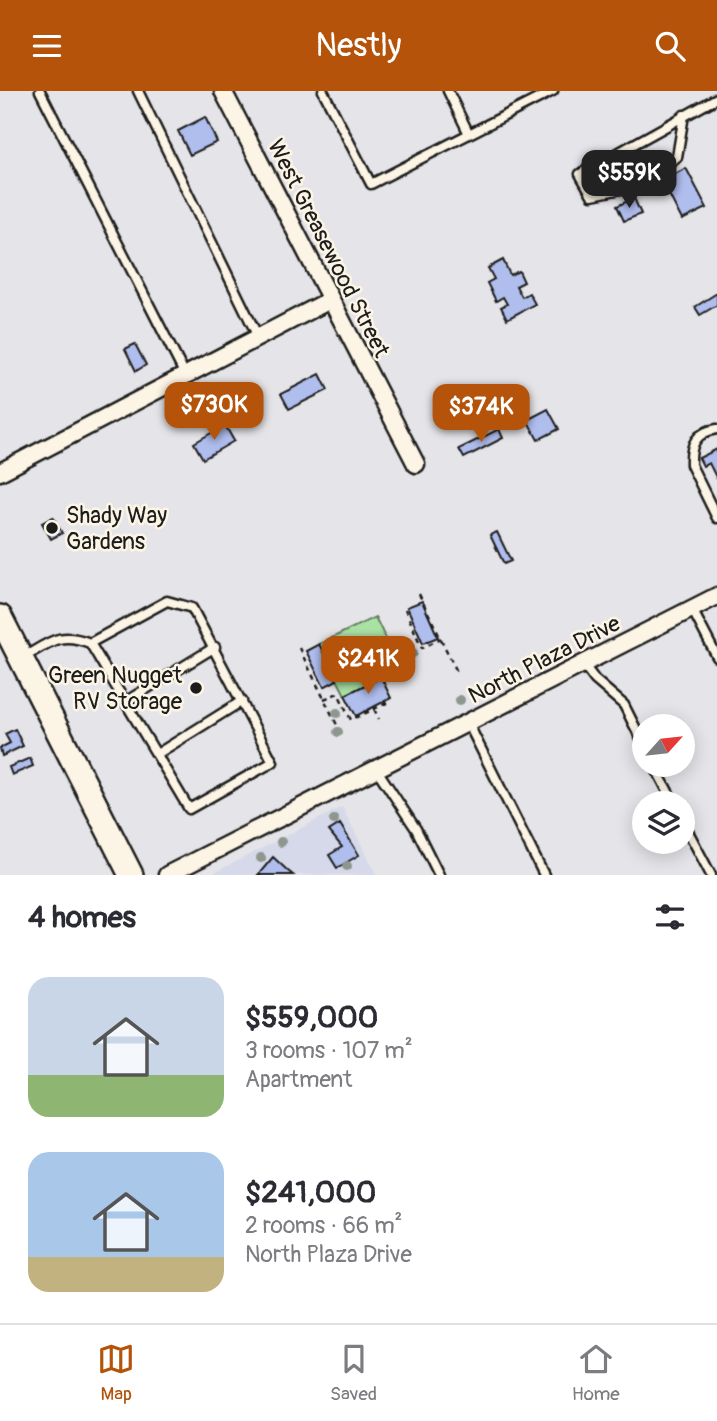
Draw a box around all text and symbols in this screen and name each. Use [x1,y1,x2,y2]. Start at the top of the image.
text: Nestly [316,26,401,66]
icon: menu [28,27,66,65]
icon: search [651,27,689,65]
street label: West Greasewood Street [261,134,397,363]
pin: $559K [580,151,678,210]
text: $559K [597,158,661,187]
pin: $730K [165,383,263,442]
pin: $374K [432,385,530,444]
text: $730K [180,390,248,419]
text: $374K [449,392,513,421]
place label: Shady Way Gardens [66,501,167,556]
marker: Shady Way Gardens [44,520,60,536]
street label: North Plaza Drive [463,608,626,710]
pin: $241K [319,637,417,696]
text: $241K [337,644,399,673]
place label: Green Nugget RV Storage [48,661,183,716]
marker: Green Nugget RV Storage [188,680,204,696]
north arrow [632,714,695,777]
map controls [632,714,695,854]
button: layers [632,791,695,854]
icon: filters [651,898,689,936]
text: 4 homes [28,899,136,936]
text: $559,000 [245,999,378,1036]
icon: home [84,1005,168,1089]
text: 3 rooms · 107 m² [245,1036,413,1065]
text: Apartment [245,1065,352,1094]
text: $241,000 [245,1174,376,1211]
icon: home [84,1180,168,1264]
text: 2 rooms · 66 m² [245,1211,402,1240]
text: North Plaza Drive [245,1240,412,1269]
tab: Map [97,1340,135,1406]
tab: Saved [330,1340,377,1406]
tab: Home [572,1340,620,1406]

